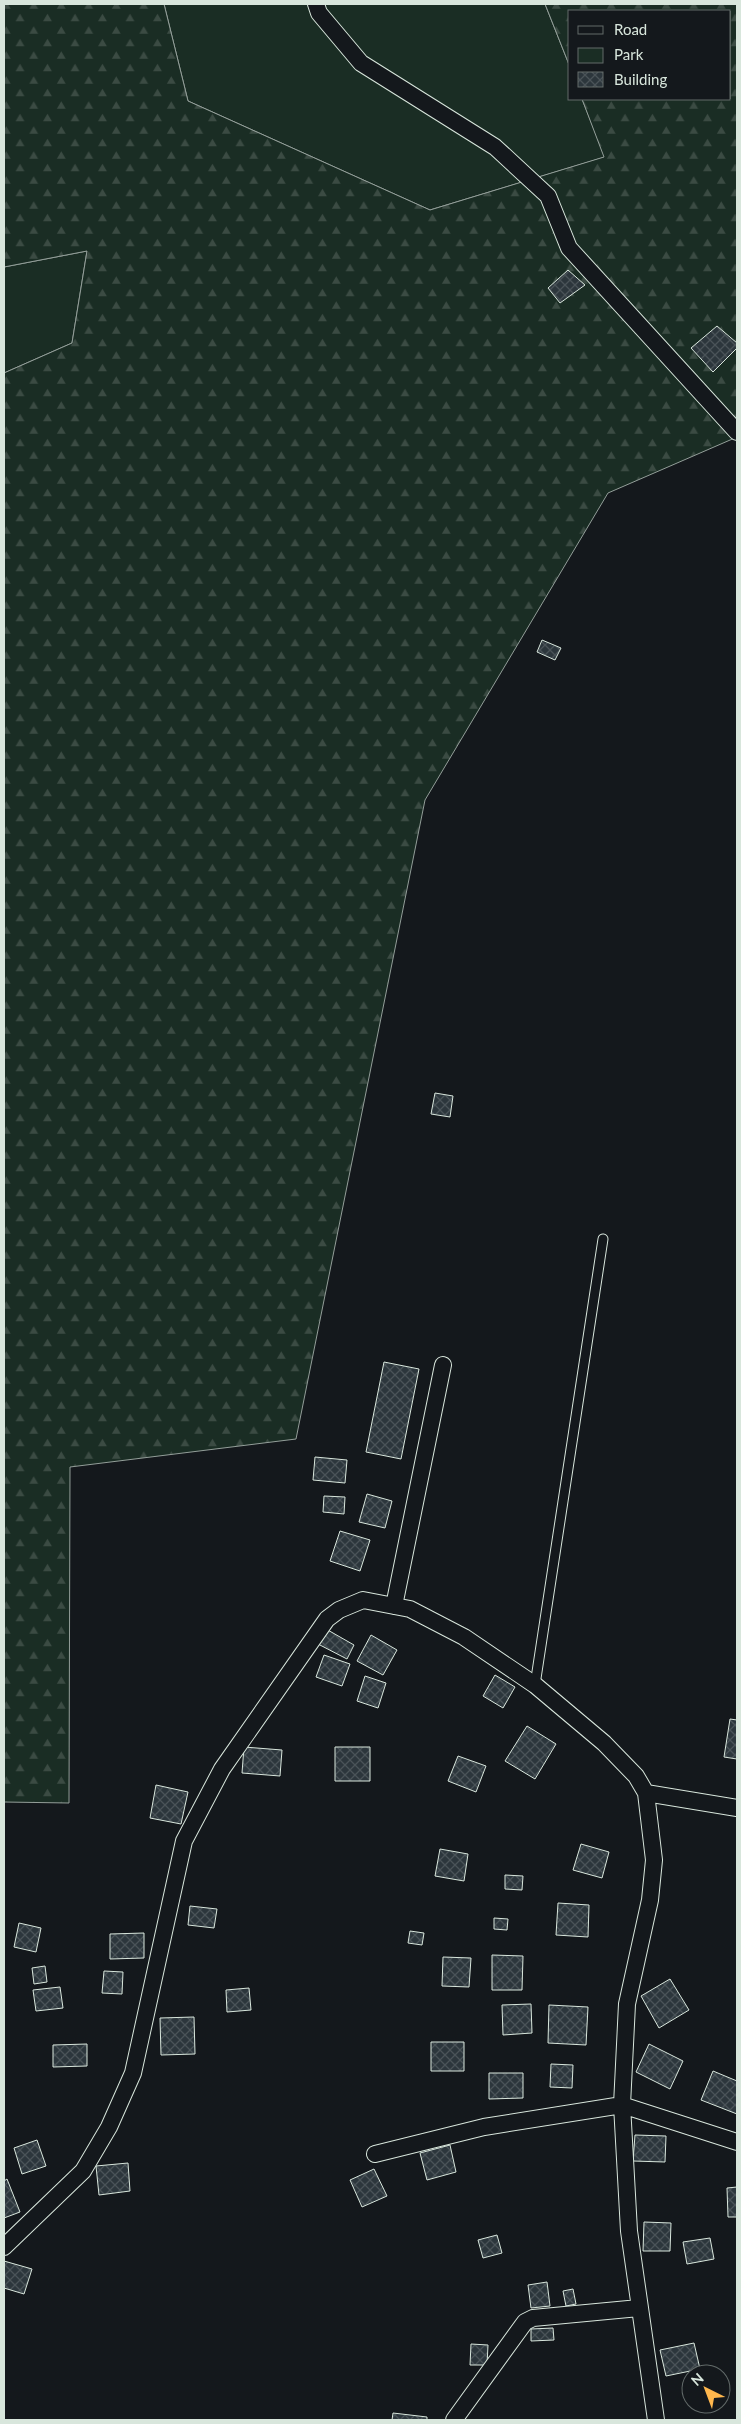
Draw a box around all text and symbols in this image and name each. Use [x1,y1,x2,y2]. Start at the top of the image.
legend [568,10,731,100]
text: Road [614,20,647,38]
text: Park [614,45,644,63]
text: Building [614,70,667,88]
north arrow [681,2364,731,2414]
text: N [687,2369,707,2389]

